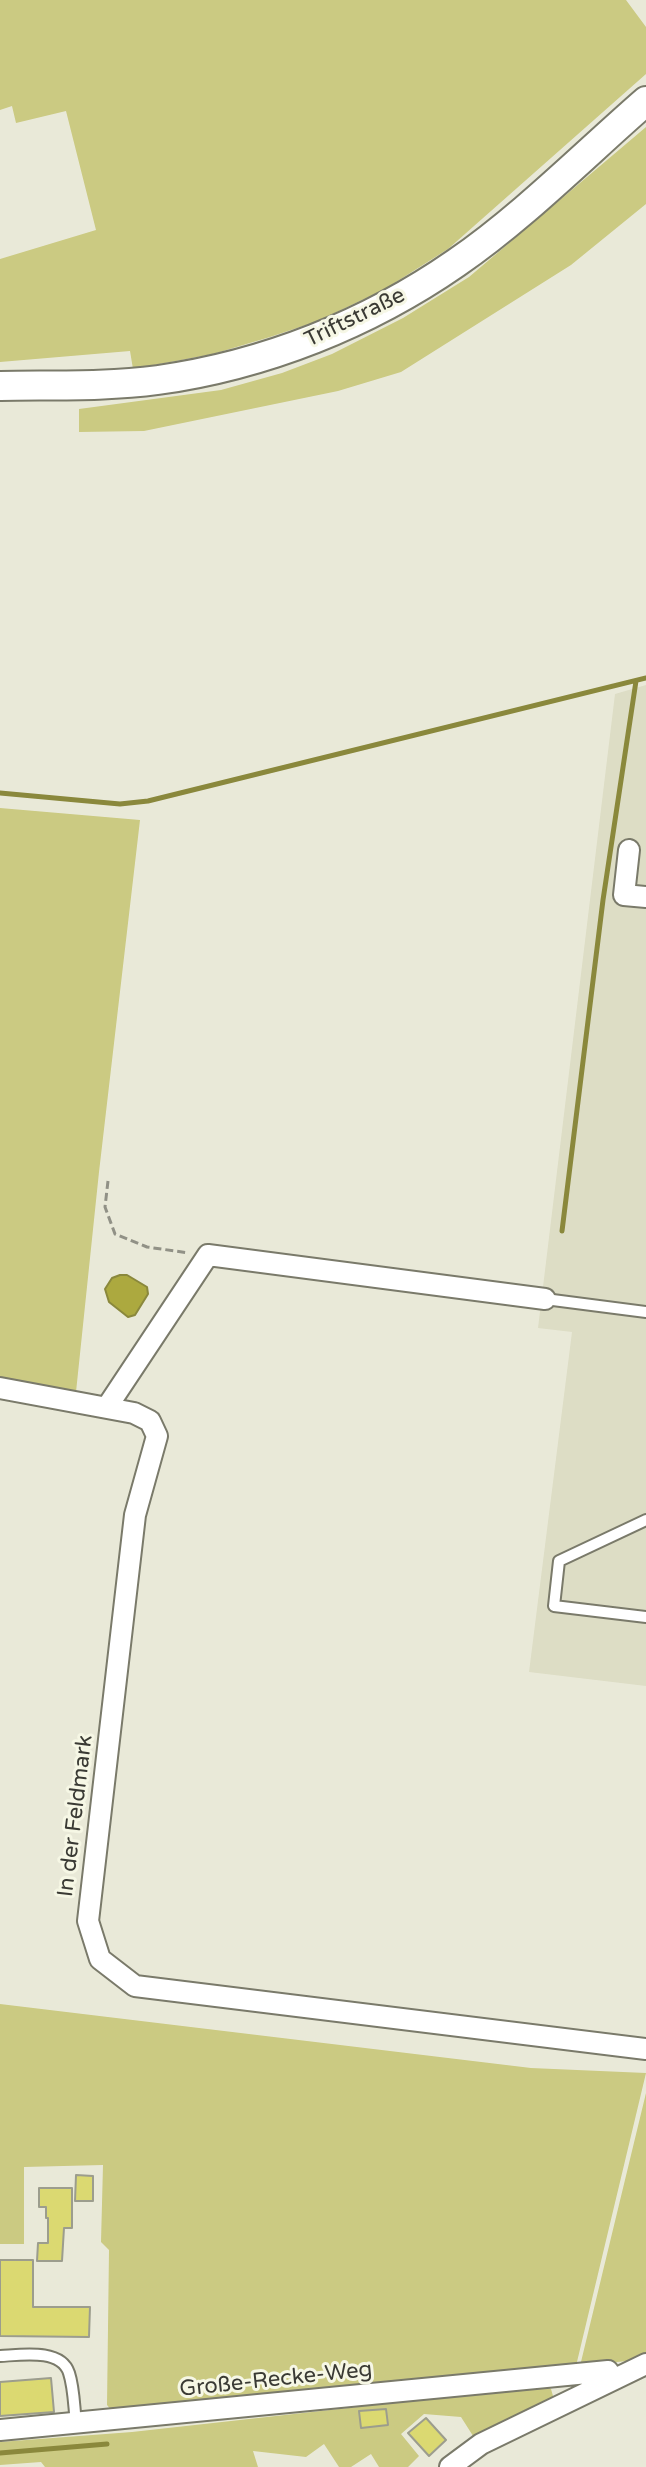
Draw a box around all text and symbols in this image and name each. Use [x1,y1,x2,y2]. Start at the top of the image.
street label: Triftstraße [301,282,409,354]
street label: In der Feldmark [53,1734,99,1898]
street label: Große-Recke-Weg [178,2357,374,2403]

